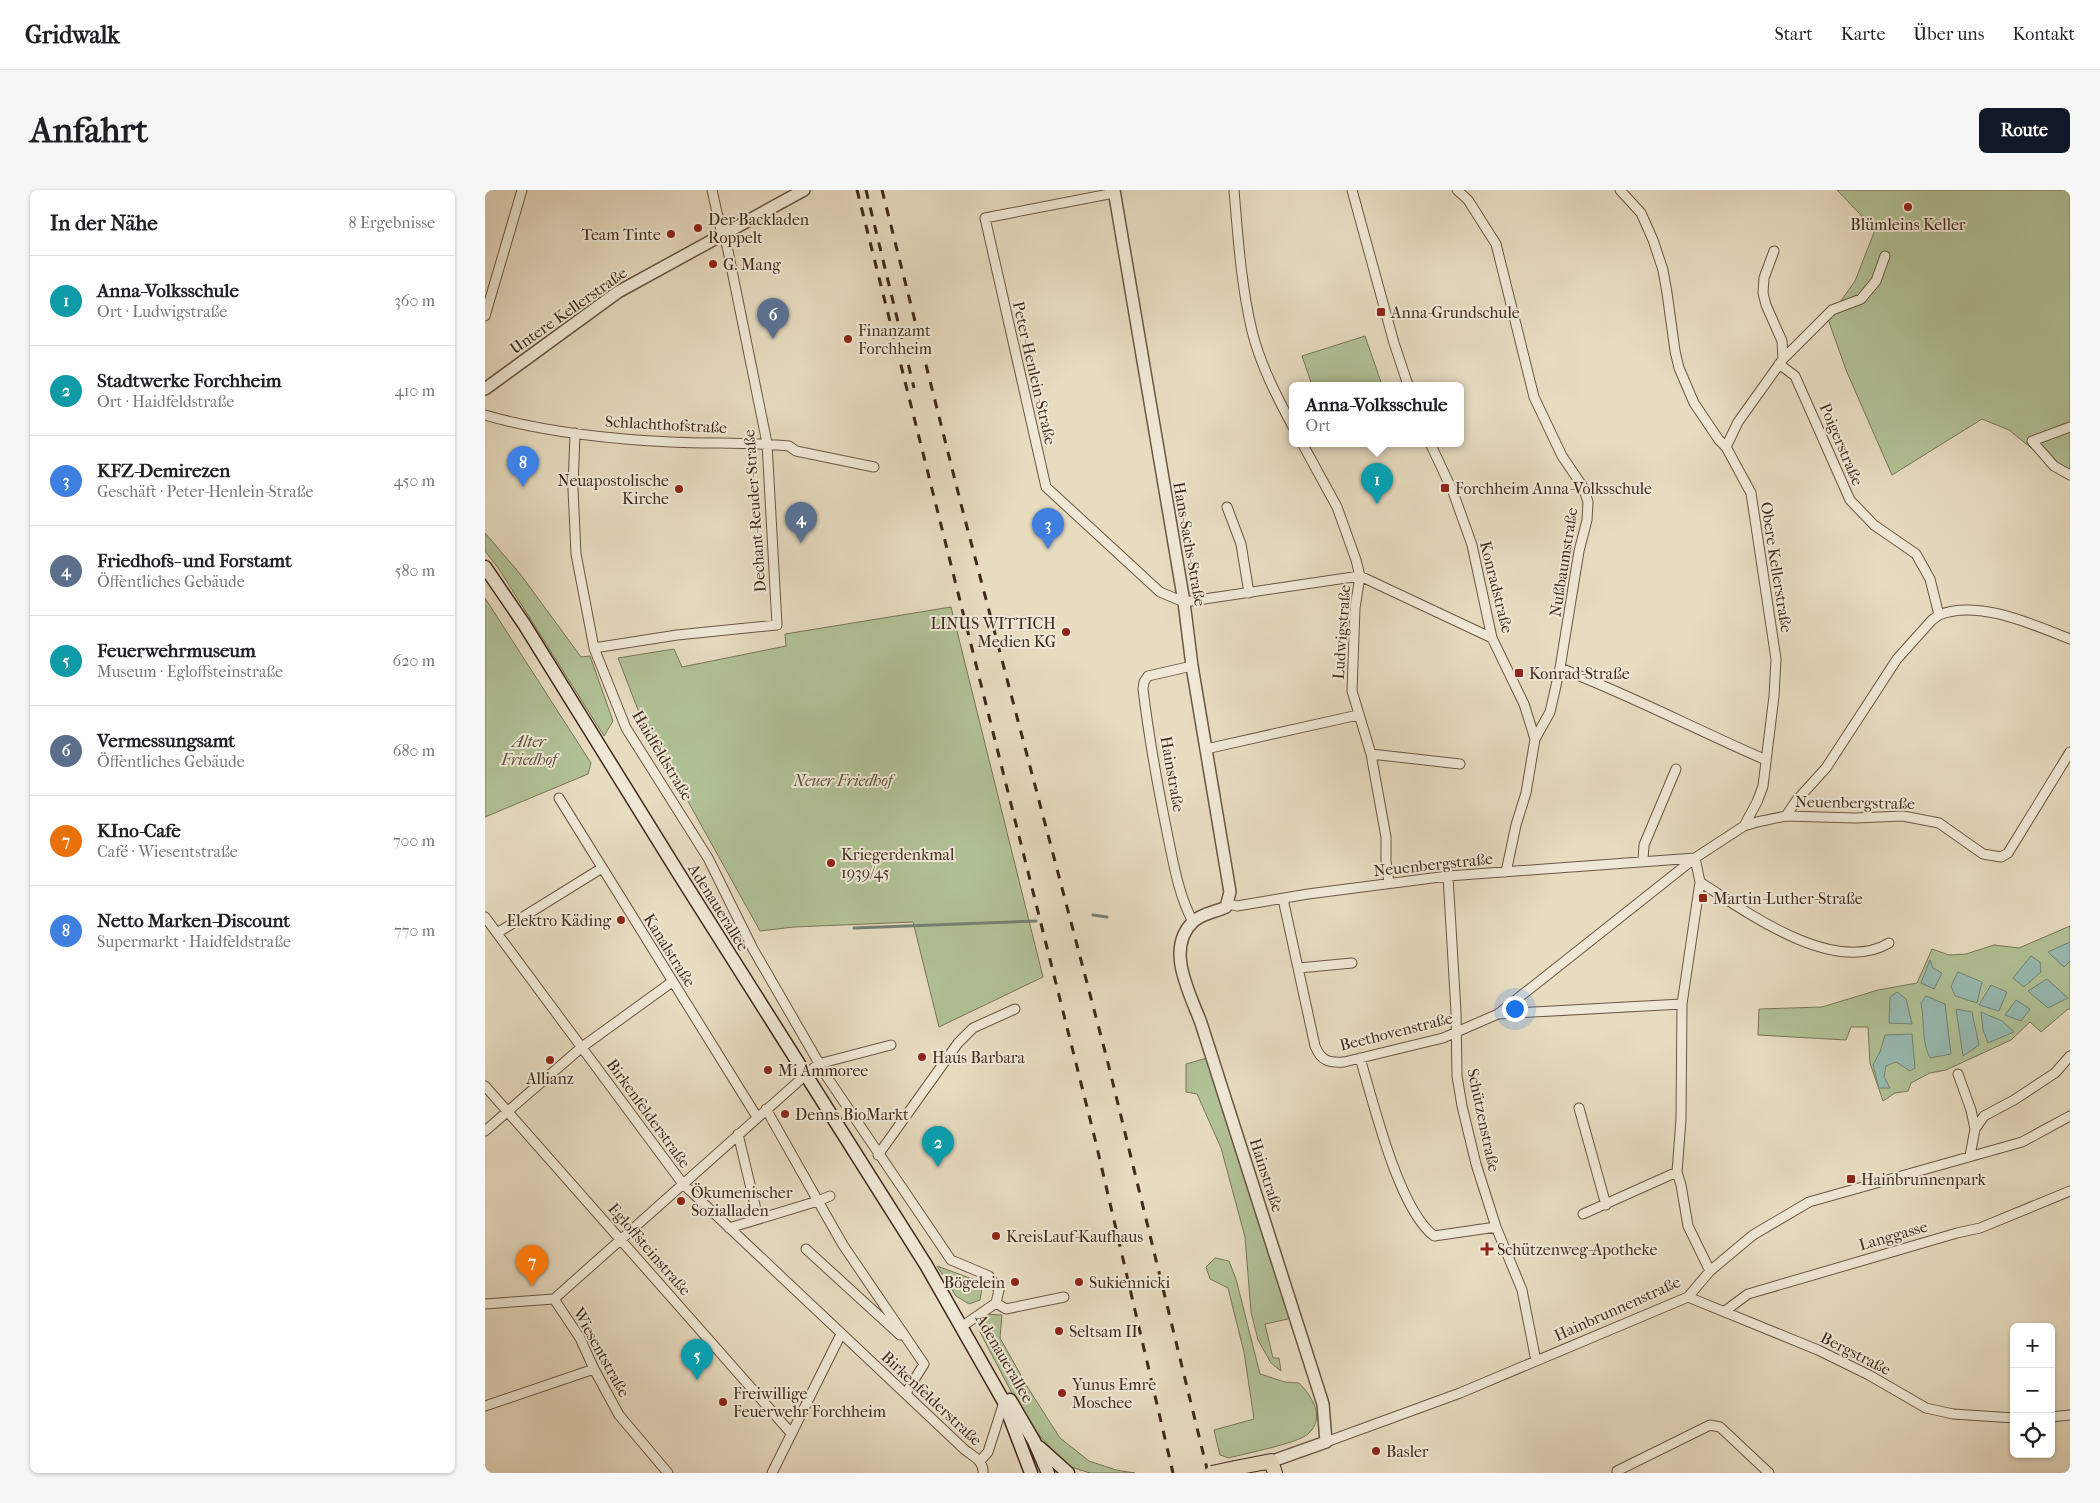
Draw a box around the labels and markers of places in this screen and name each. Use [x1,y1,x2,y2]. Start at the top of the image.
marker: Blümleins Keller [1902,201,1914,213]
place label: Der Backladen Roppelt [708,210,810,247]
place label: Blümleins Keller [1850,215,1966,234]
marker: Der Backladen Roppelt [692,222,704,234]
place label: Team Tinte [581,225,661,244]
marker: Team Tinte [665,228,677,240]
place label: G. Mang [723,255,781,274]
marker: G. Mang [707,258,719,270]
pin: 6 [757,298,789,339]
place label: Anna-Grundschule [1390,303,1520,322]
marker: Anna-Grundschule [1375,306,1387,318]
place label: Finanzamt Forchheim [858,321,933,358]
marker: Finanzamt Forchheim [842,333,854,345]
pin: 8 [507,446,539,487]
pin: 1 [1361,463,1393,504]
place label: Neuapostolische Kirche [558,471,669,508]
place label: Forchheim Anna-Volksschule [1455,479,1652,498]
marker: Forchheim Anna-Volksschule [1439,482,1451,494]
marker: Neuapostolische Kirche [673,483,685,495]
pin: 4 [785,502,817,543]
pin: 3 [1032,508,1064,549]
place label: LINUS WITTICH Medien KG [930,614,1056,651]
marker: LINUS WITTICH Medien KG [1060,626,1072,638]
place label: Konrad-Straße [1529,664,1630,683]
marker: Konrad-Straße [1513,667,1525,679]
place label: Kriegerdenkmal 1939/45 [841,845,955,882]
marker: Kriegerdenkmal 1939/45 [825,857,837,869]
place label: Martin-Luther-Straße [1713,889,1863,908]
marker: Martin-Luther-Straße [1697,892,1709,904]
place label: Elektro Käding [506,911,611,930]
marker: Elektro Käding [615,914,627,926]
place label: Haus Barbara [932,1048,1026,1067]
marker: Haus Barbara [916,1051,928,1063]
marker: Allianz [544,1054,556,1066]
place label: Mi Ammoree [778,1061,868,1080]
marker: Mi Ammoree [762,1064,774,1076]
place label: Allianz [525,1069,574,1088]
place label: Denns BioMarkt [795,1105,909,1124]
marker: Denns BioMarkt [779,1108,791,1120]
pin: 2 [922,1126,954,1167]
place label: Hainbrunnenpark [1861,1170,1987,1189]
marker: Hainbrunnenpark [1845,1173,1857,1185]
place label: Ökumenischer Sozialladen [691,1183,793,1220]
marker: Ökumenischer Sozialladen [675,1195,687,1207]
place label: KreisLauf-Kaufhaus [1006,1227,1143,1246]
marker: KreisLauf-Kaufhaus [990,1230,1002,1242]
place label: Schützenweg-Apotheke [1497,1240,1657,1259]
marker: Schützenweg-Apotheke [1481,1243,1493,1255]
pin: 7 [516,1245,548,1286]
place label: Bögelein [944,1273,1006,1292]
place label: Sukiennicki [1089,1273,1170,1292]
marker: Bögelein [1009,1276,1021,1288]
marker: Sukiennicki [1073,1276,1085,1288]
place label: Seltsam II [1069,1322,1138,1341]
marker: Seltsam II [1053,1325,1065,1337]
pin: 5 [681,1339,713,1380]
place label: Yunus Emre Moschee [1071,1375,1156,1412]
place label: Freiwillige Feuerwehr Forchheim [733,1384,887,1421]
marker: Yunus Emre Moschee [1056,1387,1068,1399]
marker: Freiwillige Feuerwehr Forchheim [717,1396,729,1408]
place label: Basler [1386,1442,1429,1461]
marker: Basler [1370,1445,1382,1457]

